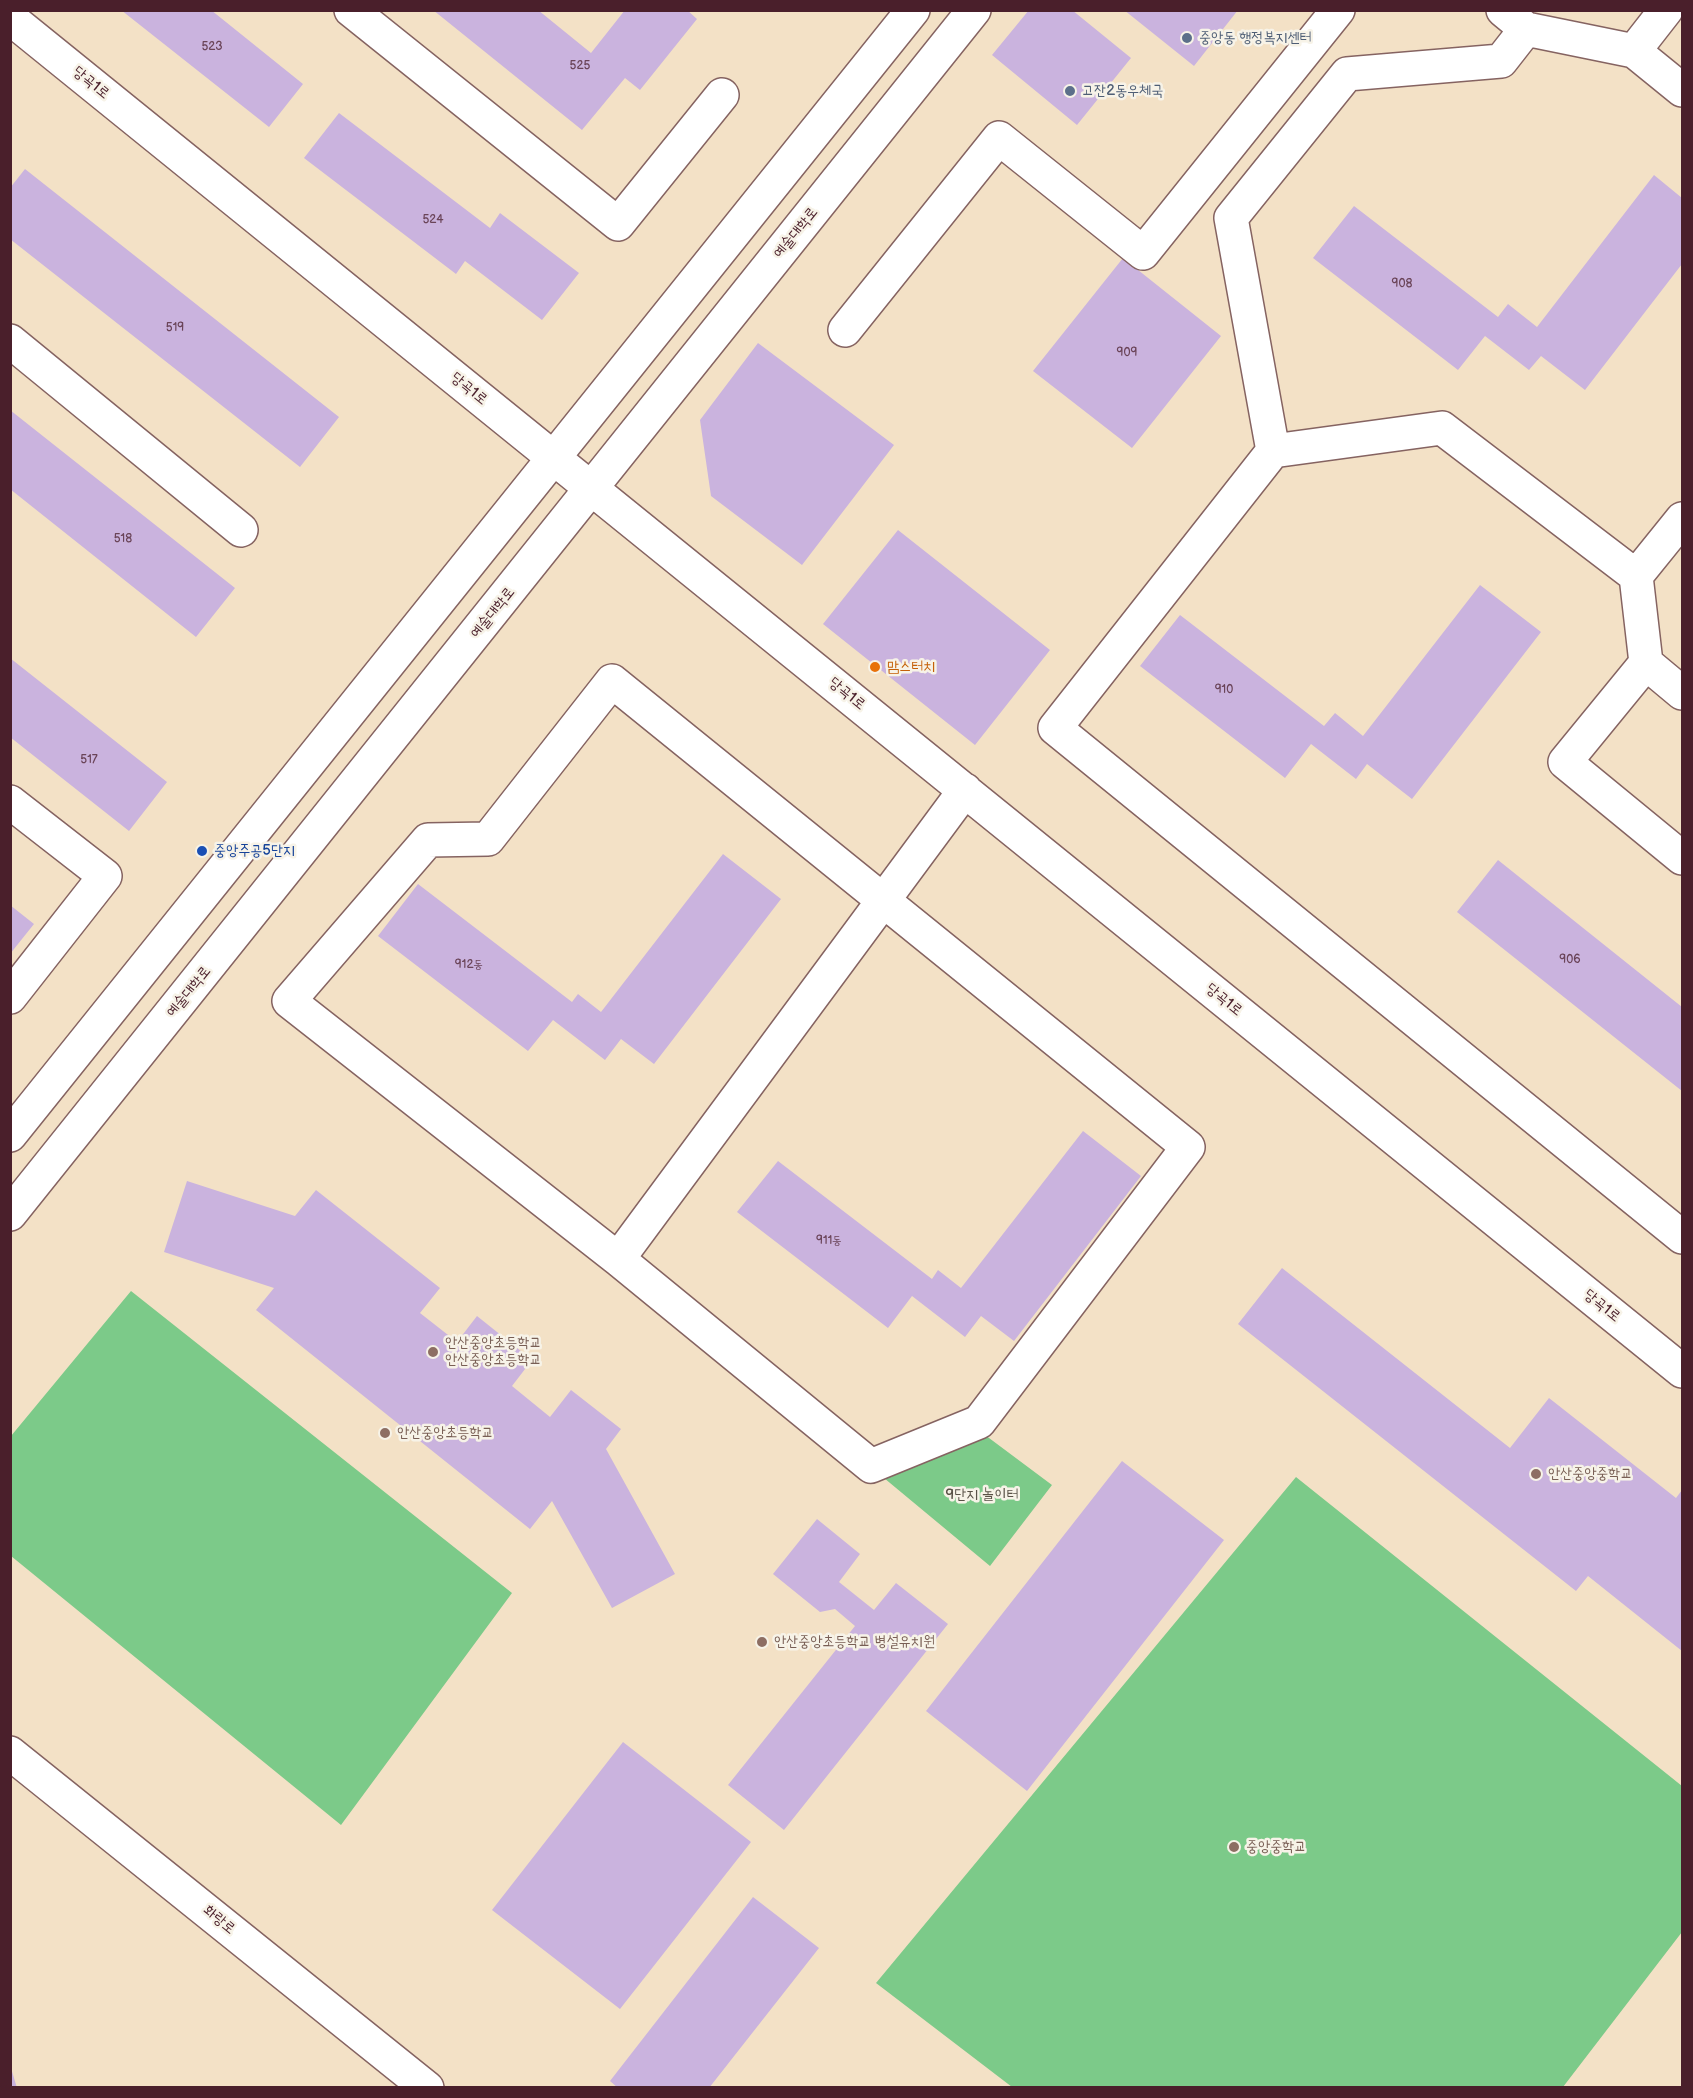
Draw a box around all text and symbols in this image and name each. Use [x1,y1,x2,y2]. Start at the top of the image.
place label: 중앙동 행정복지센터 [1199,29,1312,47]
marker: 중앙동 행정복지센터 [1180,31,1194,45]
house number: 523 [201,40,223,54]
house number: 525 [570,59,590,73]
street label: 당곡1로 [69,63,113,103]
place label: 고잔2동우체국 [1082,82,1163,100]
marker: 고잔2동우체국 [1063,84,1077,98]
street label: 예술대학로 [770,204,822,262]
house number: 524 [422,213,444,227]
house number: 908 [1392,277,1412,291]
house number: 519 [166,321,184,335]
house number: 909 [1117,346,1137,360]
street label: 당곡1로 [447,369,491,409]
house number: 518 [114,532,132,546]
street label: 예술대학로 [467,584,519,642]
place label: 맘스터치 [887,658,935,676]
marker: 맘스터치 [868,660,882,674]
street label: 당곡1로 [825,674,869,714]
house number: 910 [1215,683,1233,697]
house number: 517 [80,753,98,767]
place label: 중앙주공5단지 [214,842,295,860]
marker: 중앙주공5단지 [195,844,209,858]
house number: 906 [1559,953,1581,967]
house number: 912동 [455,958,483,972]
street label: 예술대학로 [163,963,215,1021]
street label: 당곡1로 [1202,980,1246,1020]
house number: 911동 [816,1234,842,1248]
street label: 당곡1로 [1580,1286,1624,1326]
place label: 안산중앙초등학교 안산중앙초등학교 [445,1334,542,1369]
marker: 안산중앙초등학교 안산중앙초등학교 [426,1345,440,1359]
place label: 안산중앙초등학교 [397,1424,494,1442]
marker: 안산중앙초등학교 [378,1426,392,1440]
place label: 안산중앙중학교 [1548,1465,1632,1483]
marker: 안산중앙중학교 [1529,1467,1543,1481]
park label: 9단지 놀이터 [945,1486,1019,1504]
place label: 안산중앙초등학교 병설유치원 [774,1633,935,1651]
marker: 안산중앙초등학교 병설유치원 [755,1635,769,1649]
place label: 중앙중학교 [1246,1838,1306,1856]
marker: 중앙중학교 [1227,1840,1241,1854]
street label: 화랑로 [199,1902,239,1938]

